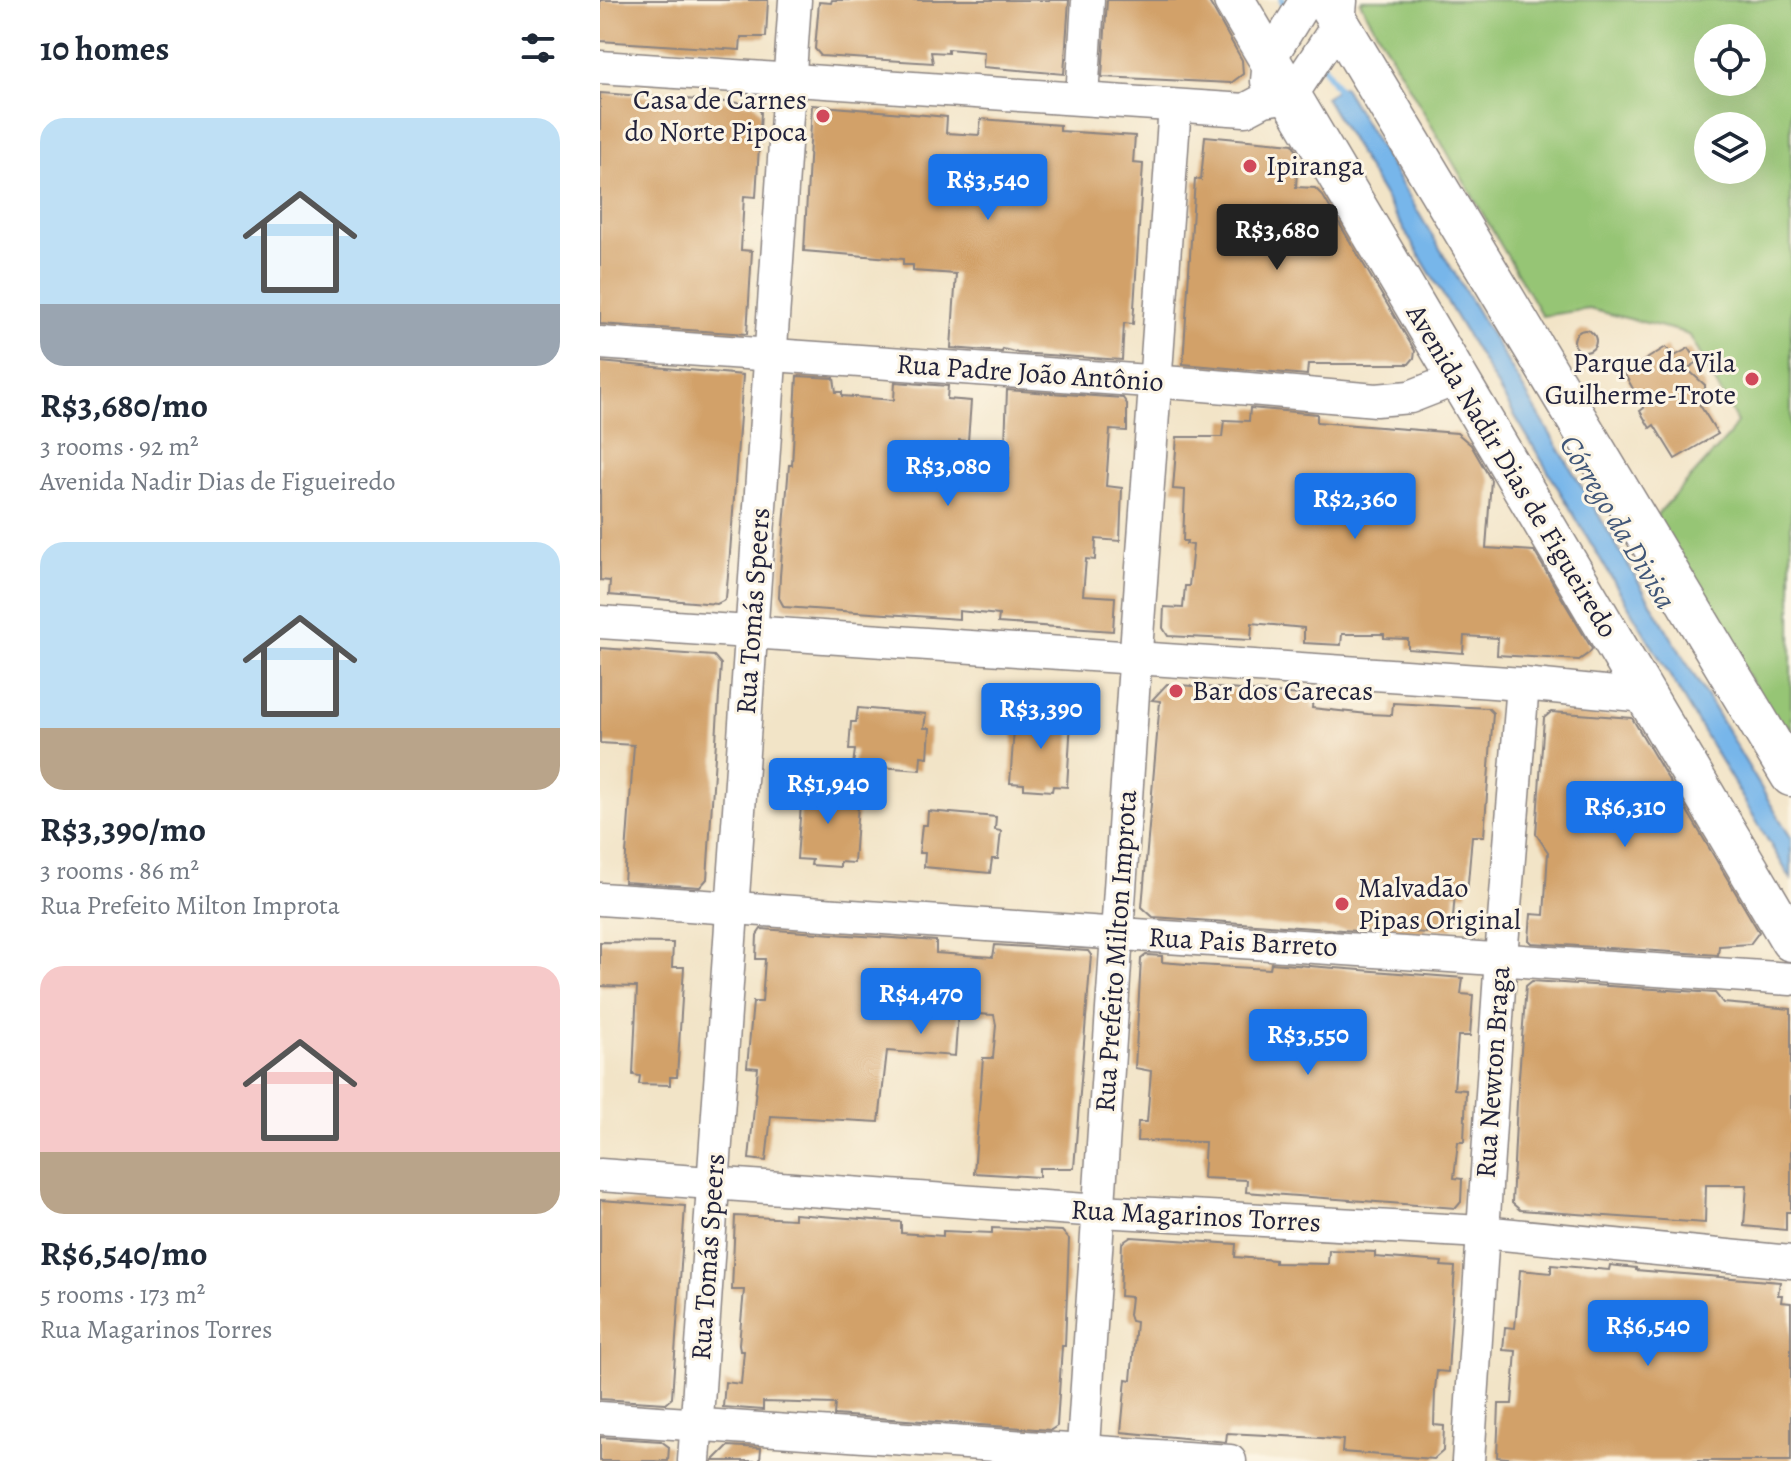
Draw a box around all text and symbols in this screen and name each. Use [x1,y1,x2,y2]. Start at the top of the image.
map controls [1694,24,1766,184]
button: locate [1694,24,1766,96]
text: 10 homes [40,25,169,72]
icon: filters [516,26,560,70]
place label: Casa de Carnes do Norte Pipoca [624,81,807,151]
marker: Casa de Carnes do Norte Pipoca [814,107,832,125]
button: layers [1694,112,1766,184]
place label: Ipiranga [1266,147,1364,185]
pin: R$3,540 [914,154,1062,222]
marker: Ipiranga [1241,157,1259,175]
text: R$3,540 [946,162,1030,197]
icon: home [228,170,372,314]
pin: R$3,680 [1203,204,1351,272]
text: R$3,680 [1235,212,1319,247]
street label: Avenida Nadir Dias de Figueiredo [1397,296,1627,645]
place label: Parque da Vila Guilherme-Trote [1545,344,1736,414]
street label: Rua Padre João Antônio [895,345,1165,401]
marker: Parque da Vila Guilherme-Trote [1743,370,1761,388]
text: R$3,680/mo [40,382,208,429]
water label: Córrego da Divisa [1550,427,1686,617]
text: 3 rooms · 92 m² [40,429,199,464]
pin: R$3,080 [874,440,1022,508]
text: R$3,080 [905,448,991,483]
text: Avenida Nadir Dias de Figueiredo [40,464,396,499]
pin: R$2,360 [1281,473,1429,541]
text: R$2,360 [1313,481,1397,516]
street label: Rua Tomás Speers [727,506,779,716]
icon: home [228,594,372,738]
place label: Bar dos Carecas [1192,672,1373,710]
marker: Bar dos Carecas [1167,682,1185,700]
pin: R$3,390 [967,683,1115,751]
text: R$3,390 [999,691,1083,726]
pin: R$1,940 [754,758,902,826]
text: R$1,940 [787,766,869,801]
pin: R$6,310 [1551,781,1699,849]
street label: Rua Prefeito Milton Improta [1086,789,1146,1113]
text: R$6,310 [1584,789,1666,824]
text: R$3,390/mo [40,806,206,853]
text: 3 rooms · 86 m² [40,853,199,888]
place label: Malvadão Pipas Original [1358,869,1521,939]
text: Rua Prefeito Milton Improta [40,888,340,923]
marker: Malvadão Pipas Original [1333,895,1351,913]
street label: Rua Pais Barreto [1147,918,1339,966]
street label: Rua Newton Braga [1467,965,1519,1179]
pin: R$4,470 [847,968,995,1036]
text: R$4,470 [879,976,963,1011]
pin: R$3,550 [1234,1009,1382,1077]
text: R$3,550 [1267,1017,1349,1052]
icon: home [228,1018,372,1162]
street label: Rua Tomás Speers [682,1152,734,1362]
street label: Rua Magarinos Torres [1070,1190,1322,1242]
text: R$6,540/mo [40,1230,207,1277]
text: 5 rooms · 173 m² [40,1277,205,1312]
pin: R$6,540 [1574,1300,1722,1368]
text: R$6,540 [1606,1308,1690,1343]
text: Rua Magarinos Torres [40,1312,273,1347]

